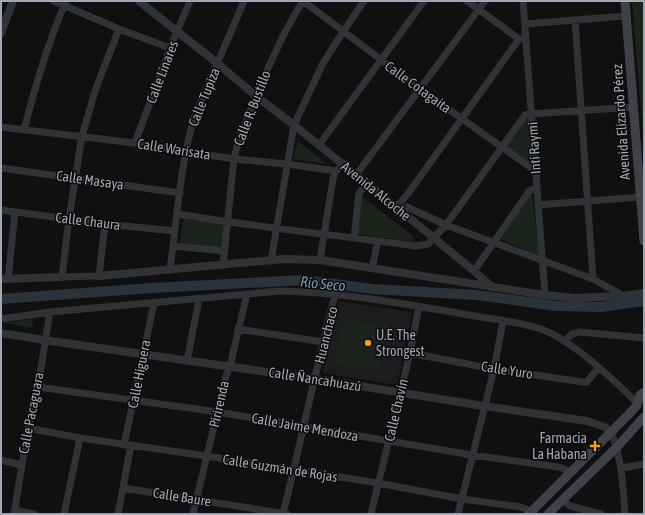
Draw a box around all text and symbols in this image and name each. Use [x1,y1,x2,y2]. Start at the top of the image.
street label: Calle Linares [143,38,181,106]
street label: Calle Cotagaita [382,58,454,116]
street label: Avenida Elizardo Pérez [609,63,633,181]
street label: Calle Tupiza [185,65,223,129]
street label: Calle R. Bustillo [230,68,274,148]
street label: Inti Raymi [524,121,544,175]
street label: Calle Warisata [136,135,212,163]
street label: Avenida Alcoche [338,158,414,224]
street label: Calle Masaya [55,167,125,193]
street label: Calle Chaura [55,209,121,233]
water label: Río Seco [300,273,347,294]
street label: Huanchaco [311,305,341,365]
place label: U.E. The Strongest [376,327,424,359]
marker: U.E. The Strongest [363,338,373,348]
street label: Calle Higuera [125,339,153,409]
street label: Calle Yuro [480,358,534,382]
street label: Calle Ñancahuazú [268,364,362,394]
street label: Calle Pacaguara [15,371,47,455]
street label: Calle Chavín [381,377,411,443]
street label: Pirirenda [206,379,232,429]
street label: Calle Jaime Mendoza [250,410,360,444]
place label: Farmacia La Habana [532,430,587,462]
marker: Farmacia La Habana [590,441,600,451]
street label: Calle Guzmán de Rojas [221,451,339,485]
street label: Calle Baure [152,485,212,509]

